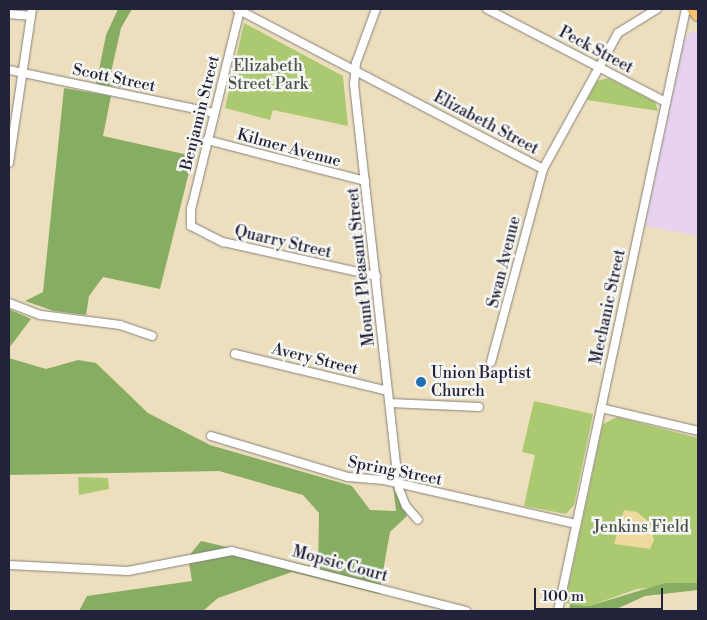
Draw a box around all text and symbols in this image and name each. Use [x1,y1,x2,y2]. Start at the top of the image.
street label: Peck Street [556,22,636,78]
street label: Benjamin Street [176,54,224,172]
park label: Elizabeth Street Park [228,56,308,94]
street label: Scott Street [71,60,157,96]
street label: Elizabeth Street [430,87,542,159]
street label: Kilmer Avenue [235,125,343,171]
street label: Mount Pleasant Street [343,187,379,347]
street label: Swan Avenue [483,214,525,310]
street label: Quarry Street [233,222,333,262]
street label: Mechanic Street [586,248,630,366]
street label: Avery Street [270,339,360,379]
place label: Union Baptist Church [431,363,531,401]
marker: Union Baptist Church [415,376,427,388]
street label: Spring Street [346,452,444,490]
park label: Jenkins Field [593,517,689,537]
street label: Mopsic Court [290,542,390,586]
scale bar [537,578,666,610]
text: 100 m [542,587,584,606]

